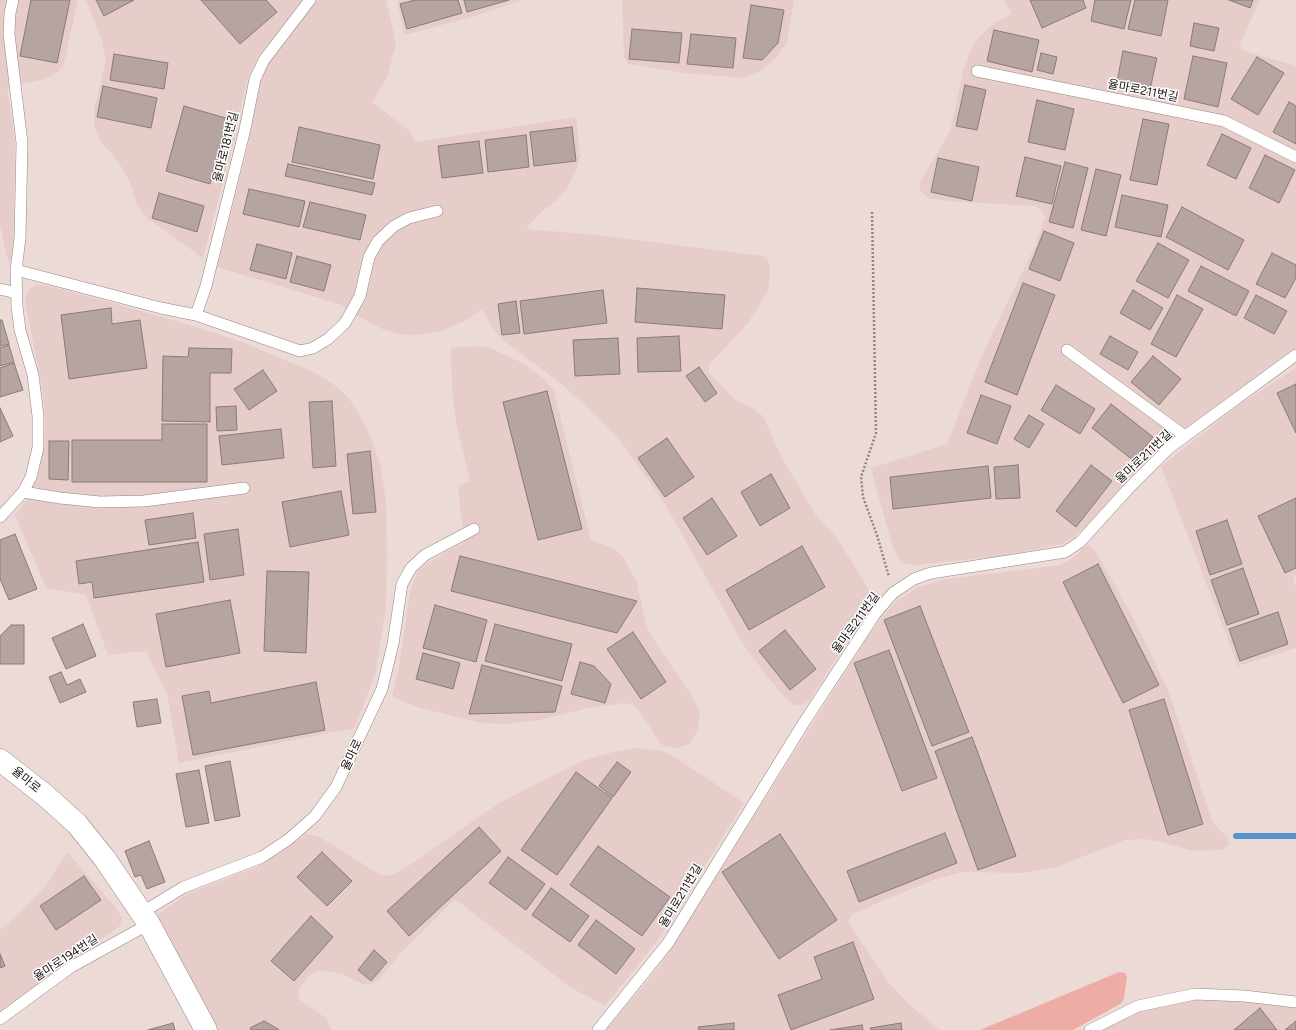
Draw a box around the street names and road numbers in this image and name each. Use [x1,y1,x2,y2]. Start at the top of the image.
street label: 율마로211번길 [1106,77,1180,105]
street label: 율마로181번길 [210,110,242,184]
street label: 율마로211번길 [1113,427,1175,487]
street label: 율마로211번길 [829,590,883,656]
street label: 율마로 [338,737,366,773]
street label: 율마로 [9,764,43,796]
street label: 율마로211번길 [656,862,706,930]
street label: 율마로194번길 [31,932,101,984]

